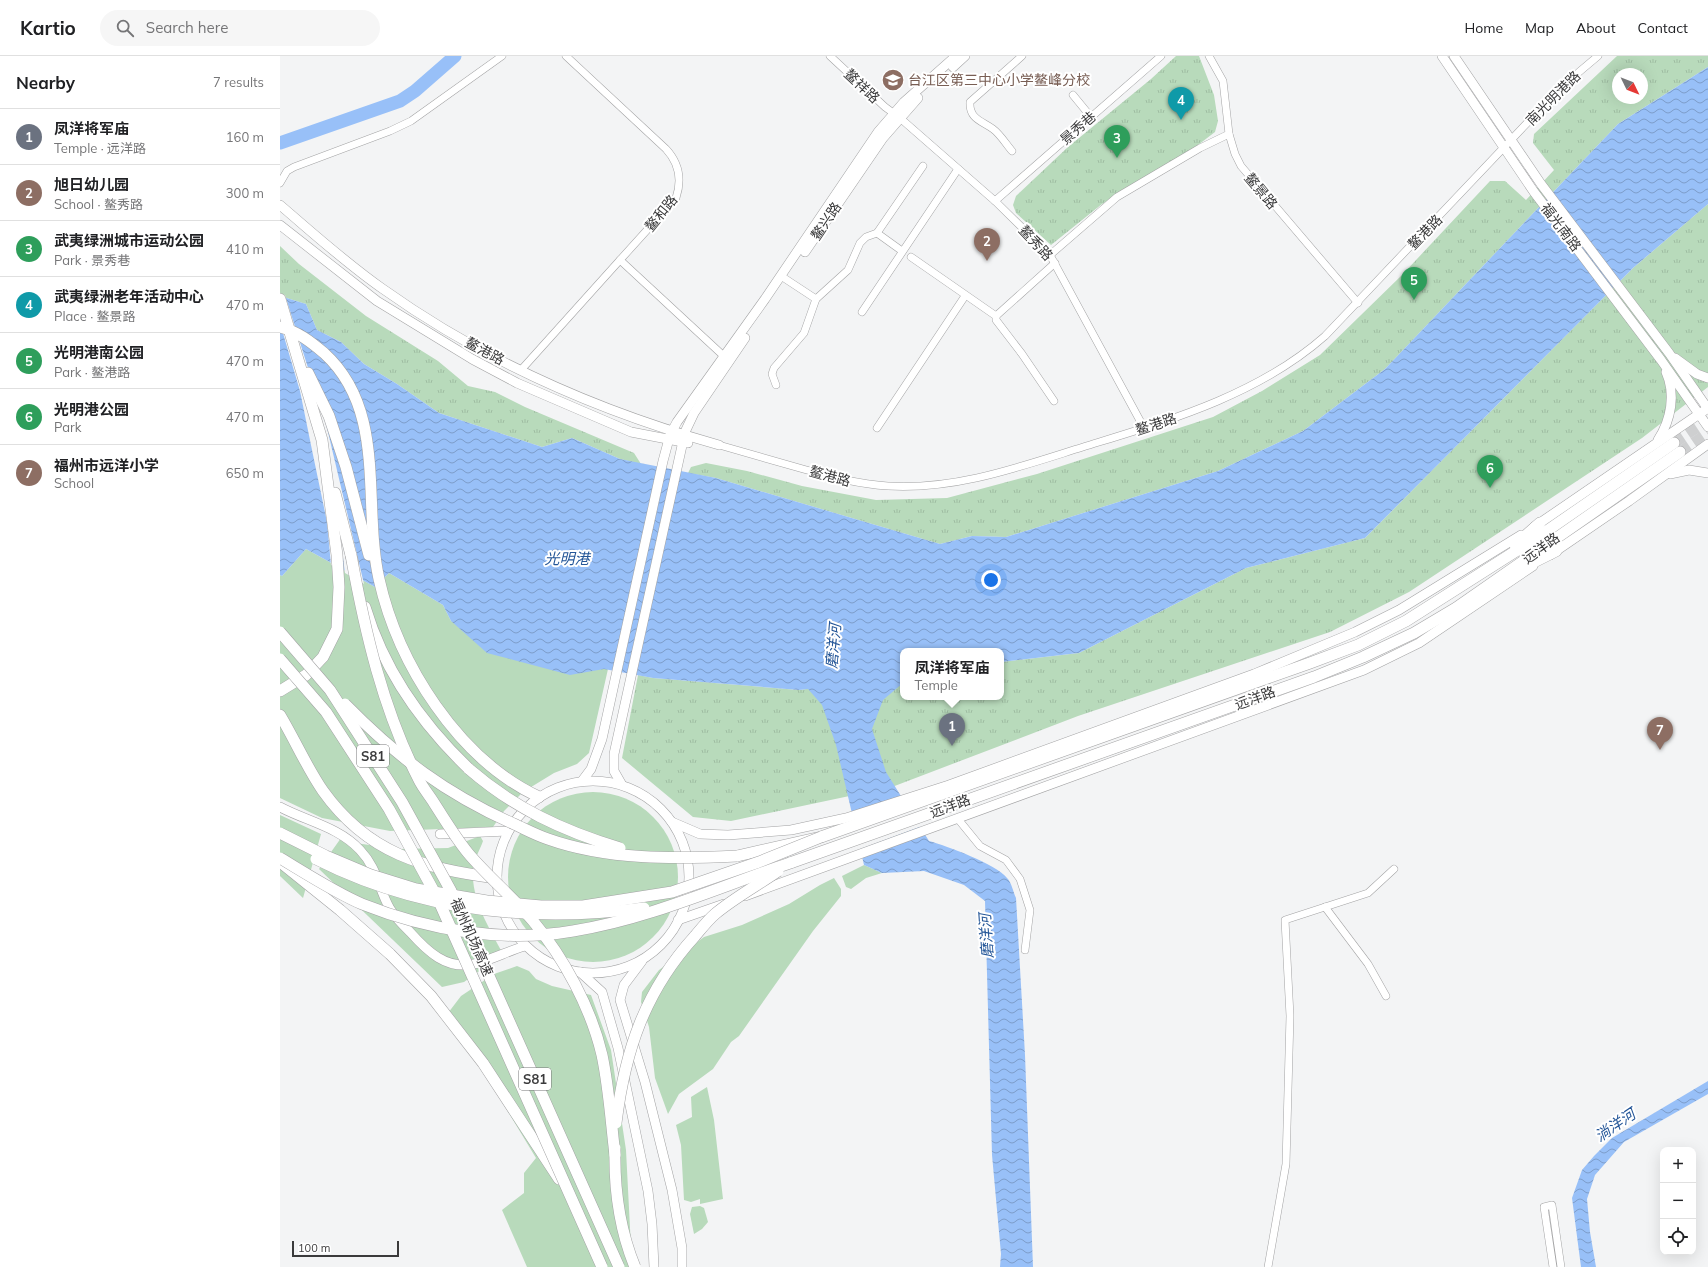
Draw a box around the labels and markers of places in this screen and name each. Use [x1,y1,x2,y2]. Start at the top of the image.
school or university icon: 台江区第三中心小学鳌峰分校 [880,67,906,93]
place label: 台江区第三中心小学鳌峰分校 [908,71,1090,89]
pin: 4 [1168,87,1194,120]
pin: 3 [1104,125,1130,158]
pin: 2 [974,228,1000,261]
pin: 5 [1401,267,1427,300]
pin: 6 [1477,455,1503,488]
pin: 1 [939,713,965,746]
pin: 7 [1647,717,1673,750]

